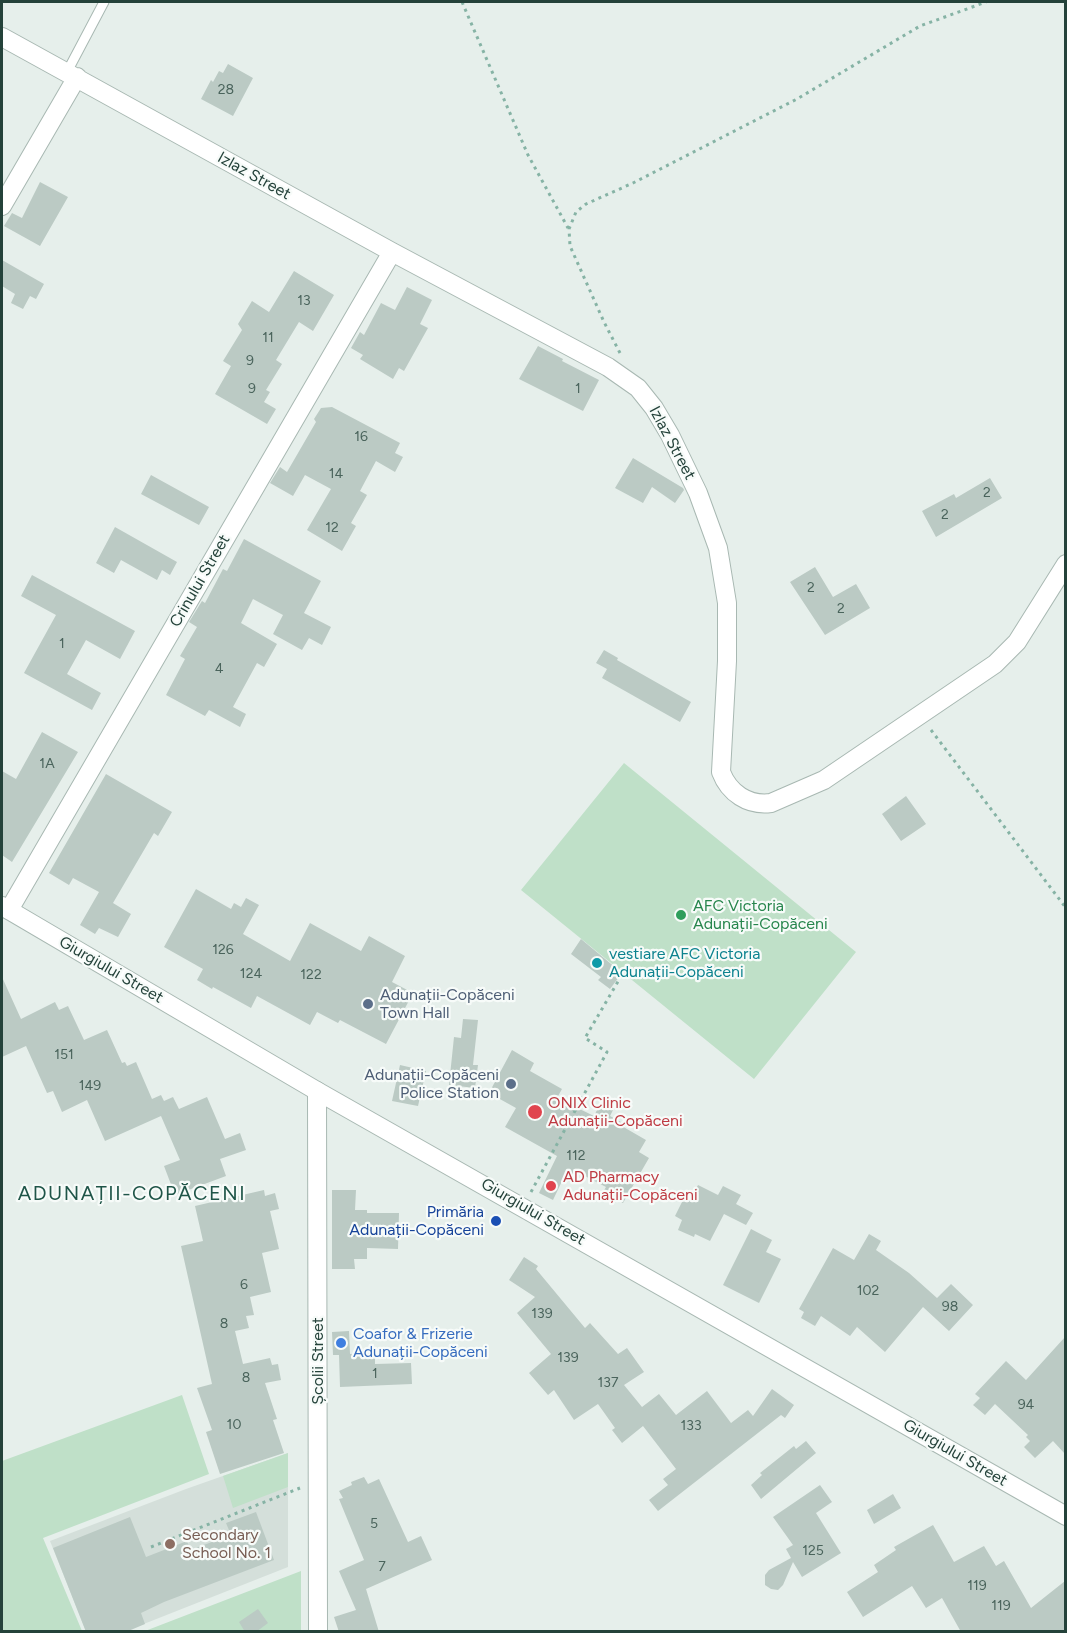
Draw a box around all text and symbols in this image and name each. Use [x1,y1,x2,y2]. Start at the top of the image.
house number: 28 [218,82,234,98]
street label: Izlaz Street [214,148,294,204]
house number: 13 [297,293,311,309]
house number: 11 [262,330,274,346]
house number: 9 [246,353,254,369]
house number: 9 [248,381,256,397]
house number: 1 [575,381,581,397]
street label: Izlaz Street [645,403,699,483]
house number: 16 [354,429,368,445]
house number: 14 [329,466,343,482]
house number: 2 [983,485,991,501]
house number: 2 [941,507,949,523]
house number: 12 [325,520,339,536]
street label: Crinului Street [166,531,234,631]
house number: 2 [807,580,815,596]
house number: 2 [837,601,845,617]
house number: 1 [59,636,65,652]
house number: 4 [215,661,223,677]
house number: 1A [39,756,55,772]
place label: AFC Victoria Adunații-Copăceni [693,896,828,934]
marker: AFC Victoria Adunații-Copăceni [674,908,688,922]
street label: Giurgiului Street [55,932,167,1008]
house number: 126 [212,942,234,958]
place label: vestiare AFC Victoria Adunații-Copăceni [609,944,760,982]
marker: vestiare AFC Victoria Adunații-Copăceni [590,956,604,970]
house number: 124 [240,966,262,982]
house number: 122 [300,967,322,983]
place label: Adunații-Copăceni Town Hall [380,985,515,1023]
marker: Adunații-Copăceni Town Hall [361,997,375,1011]
house number: 151 [54,1047,74,1063]
place label: Adunații-Copăceni Police Station [364,1065,499,1103]
marker: Adunații-Copăceni Police Station [504,1077,518,1091]
house number: 149 [79,1078,101,1094]
place label: ONIX Clinic Adunații-Copăceni [548,1093,683,1131]
marker: ONIX Clinic Adunații-Copăceni [526,1103,544,1121]
house number: 112 [566,1148,586,1164]
place label: AD Pharmacy Adunații-Copăceni [563,1167,698,1205]
street label: Giurgiului Street [477,1174,589,1250]
marker: AD Pharmacy Adunații-Copăceni [544,1179,558,1193]
district label: ADUNAȚII-COPĂCENI [18,1182,246,1206]
place label: Primăria Adunații-Copăceni [349,1202,484,1240]
marker: Primăria Adunații-Copăceni [489,1214,503,1228]
house number: 6 [240,1277,248,1293]
house number: 102 [857,1283,879,1299]
house number: 98 [942,1299,958,1315]
house number: 139 [531,1306,553,1322]
house number: 8 [220,1316,228,1332]
street label: Școlii Street [308,1317,328,1405]
place label: Coafor & Frizerie Adunații-Copăceni [353,1324,488,1362]
marker: Coafor & Frizerie Adunații-Copăceni [334,1336,348,1350]
house number: 139 [557,1350,579,1366]
house number: 1 [372,1366,378,1382]
house number: 8 [242,1370,250,1386]
house number: 137 [598,1375,618,1391]
house number: 94 [1018,1397,1034,1413]
street label: Giurgiului Street [899,1415,1011,1491]
house number: 10 [227,1417,241,1433]
house number: 133 [680,1418,702,1434]
house number: 5 [370,1516,378,1532]
place label: Secondary School No. 1 [182,1525,271,1563]
marker: Secondary School No. 1 [163,1537,177,1551]
house number: 125 [802,1543,824,1559]
house number: 7 [378,1559,386,1575]
house number: 119 [967,1578,987,1594]
house number: 119 [991,1598,1011,1614]

